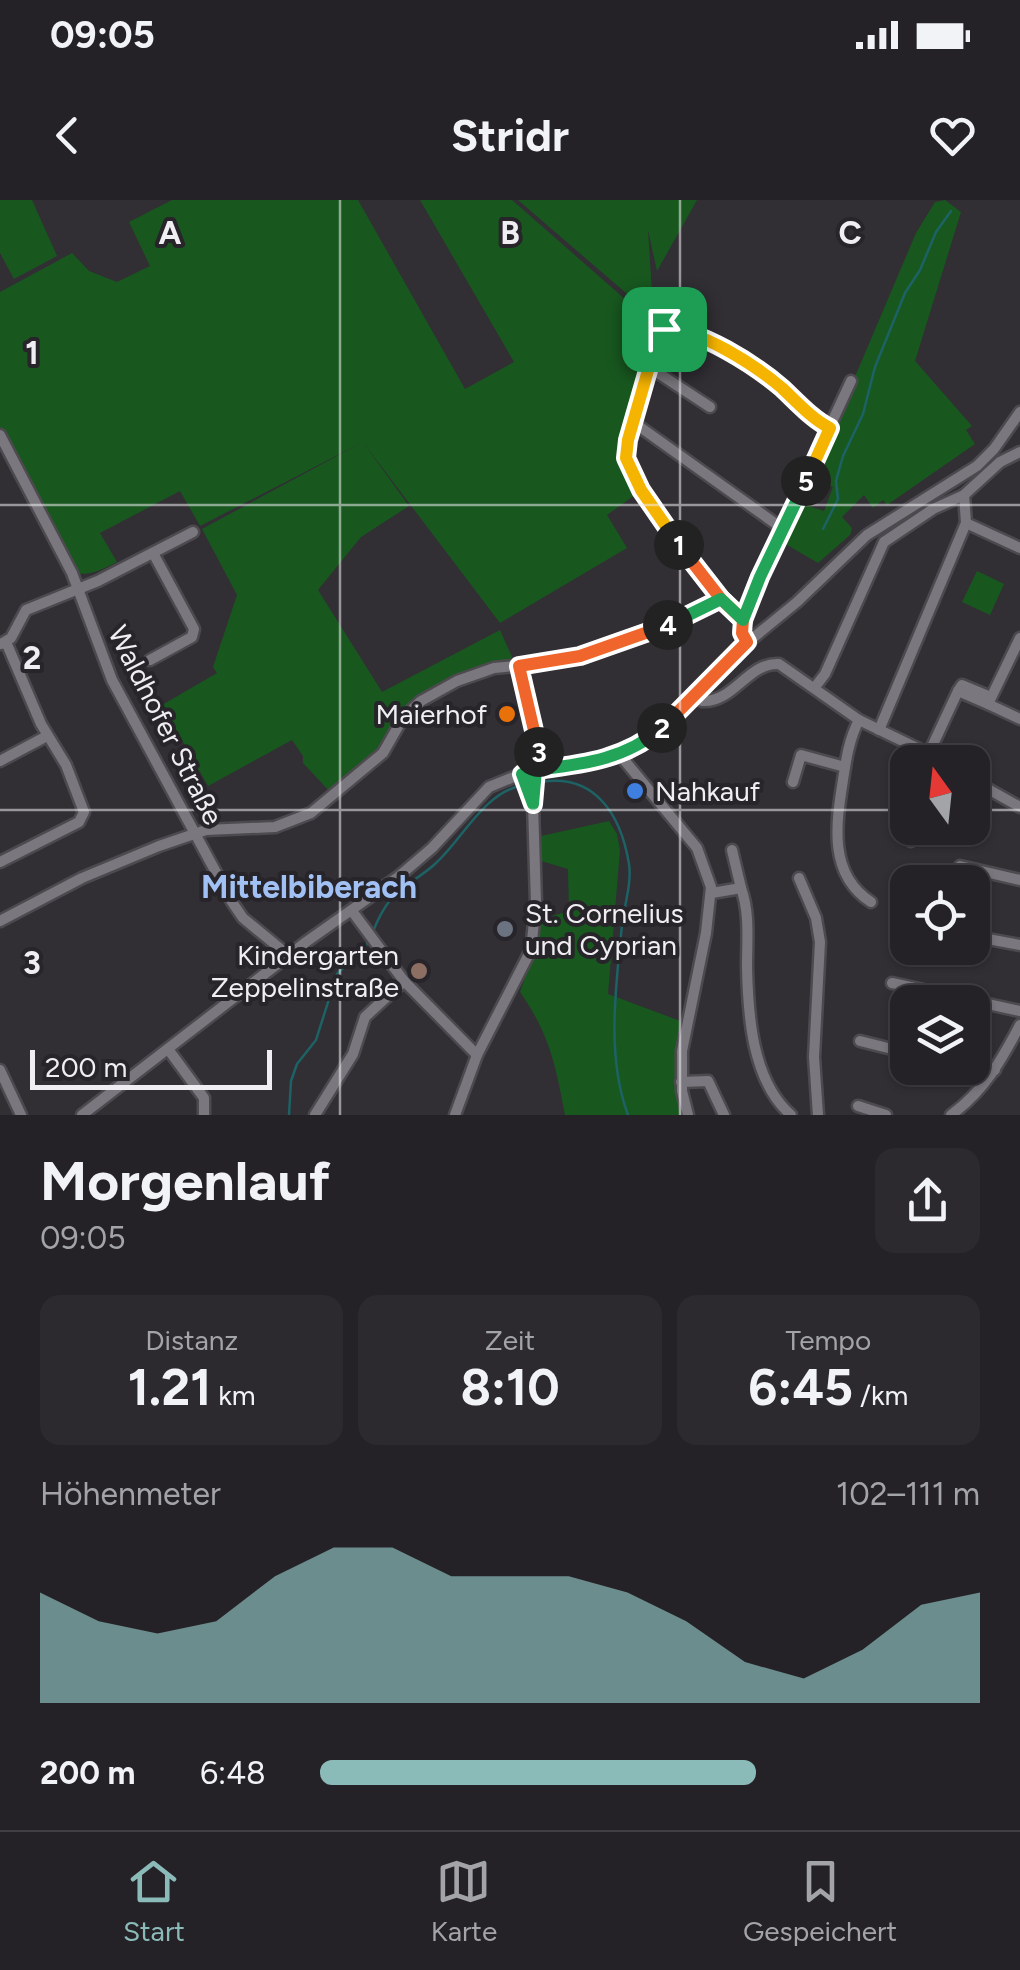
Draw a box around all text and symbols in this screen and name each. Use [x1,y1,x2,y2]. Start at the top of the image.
text: 09:05 [50,12,155,58]
icon: back [40,108,95,163]
text: Stridr [451,108,569,162]
icon: heart [925,108,980,163]
text: A [159,214,182,252]
text: B [500,214,520,252]
text: C [838,214,862,252]
pin [622,287,707,372]
icon: arrive [637,302,692,357]
text: 1 [25,334,39,372]
pin: 5 [781,456,831,506]
text: 5 [798,464,814,498]
pin: 1 [654,520,704,570]
text: 1 [673,528,685,562]
pin: 4 [643,600,693,650]
text: 4 [659,608,677,642]
street label: Waldhofer Straße [101,620,231,830]
text: 2 [23,639,41,677]
place label: Maierhof [376,697,488,731]
marker: Maierhof [496,703,518,725]
pin: 2 [637,703,687,753]
text: 2 [654,711,670,745]
pin: 3 [514,727,564,777]
text: 3 [531,735,547,769]
north arrow [890,745,990,845]
map controls [890,745,990,1085]
place label: Nahkauf [655,774,761,808]
marker: Nahkauf [624,780,646,802]
button: locate [890,865,990,965]
district label: Mittelbiberach [201,868,417,906]
place label: St. Cornelius und Cyprian [525,896,684,962]
marker: St. Cornelius und Cyprian [494,918,516,940]
place label: Kindergarten Zeppelinstraße [211,938,399,1004]
text: 3 [23,944,41,982]
marker: Kindergarten Zeppelinstraße [408,960,430,982]
button: layers [890,985,990,1085]
scale bar [30,1045,272,1090]
text: 200 m [45,1050,127,1084]
text: Morgenlauf [40,1148,330,1214]
button: share [875,1148,980,1253]
text: 09:05 [40,1219,126,1257]
text: Distanz [145,1323,238,1357]
text: Zeit [485,1323,535,1357]
text: Tempo [786,1323,871,1357]
text: 1.21 [128,1357,211,1418]
text: 8:10 [460,1357,560,1418]
text: 6:45 [748,1357,853,1418]
text: km [211,1378,256,1412]
text: /km [853,1378,908,1412]
text: Höhenmeter [40,1475,221,1513]
text: 102–111 m [836,1475,980,1513]
text: 200 m [40,1754,136,1792]
text: 6:48 [200,1754,266,1792]
tab: Start [123,1854,185,1948]
tab: Karte [431,1854,497,1948]
tab: Gespeichert [743,1854,897,1948]

